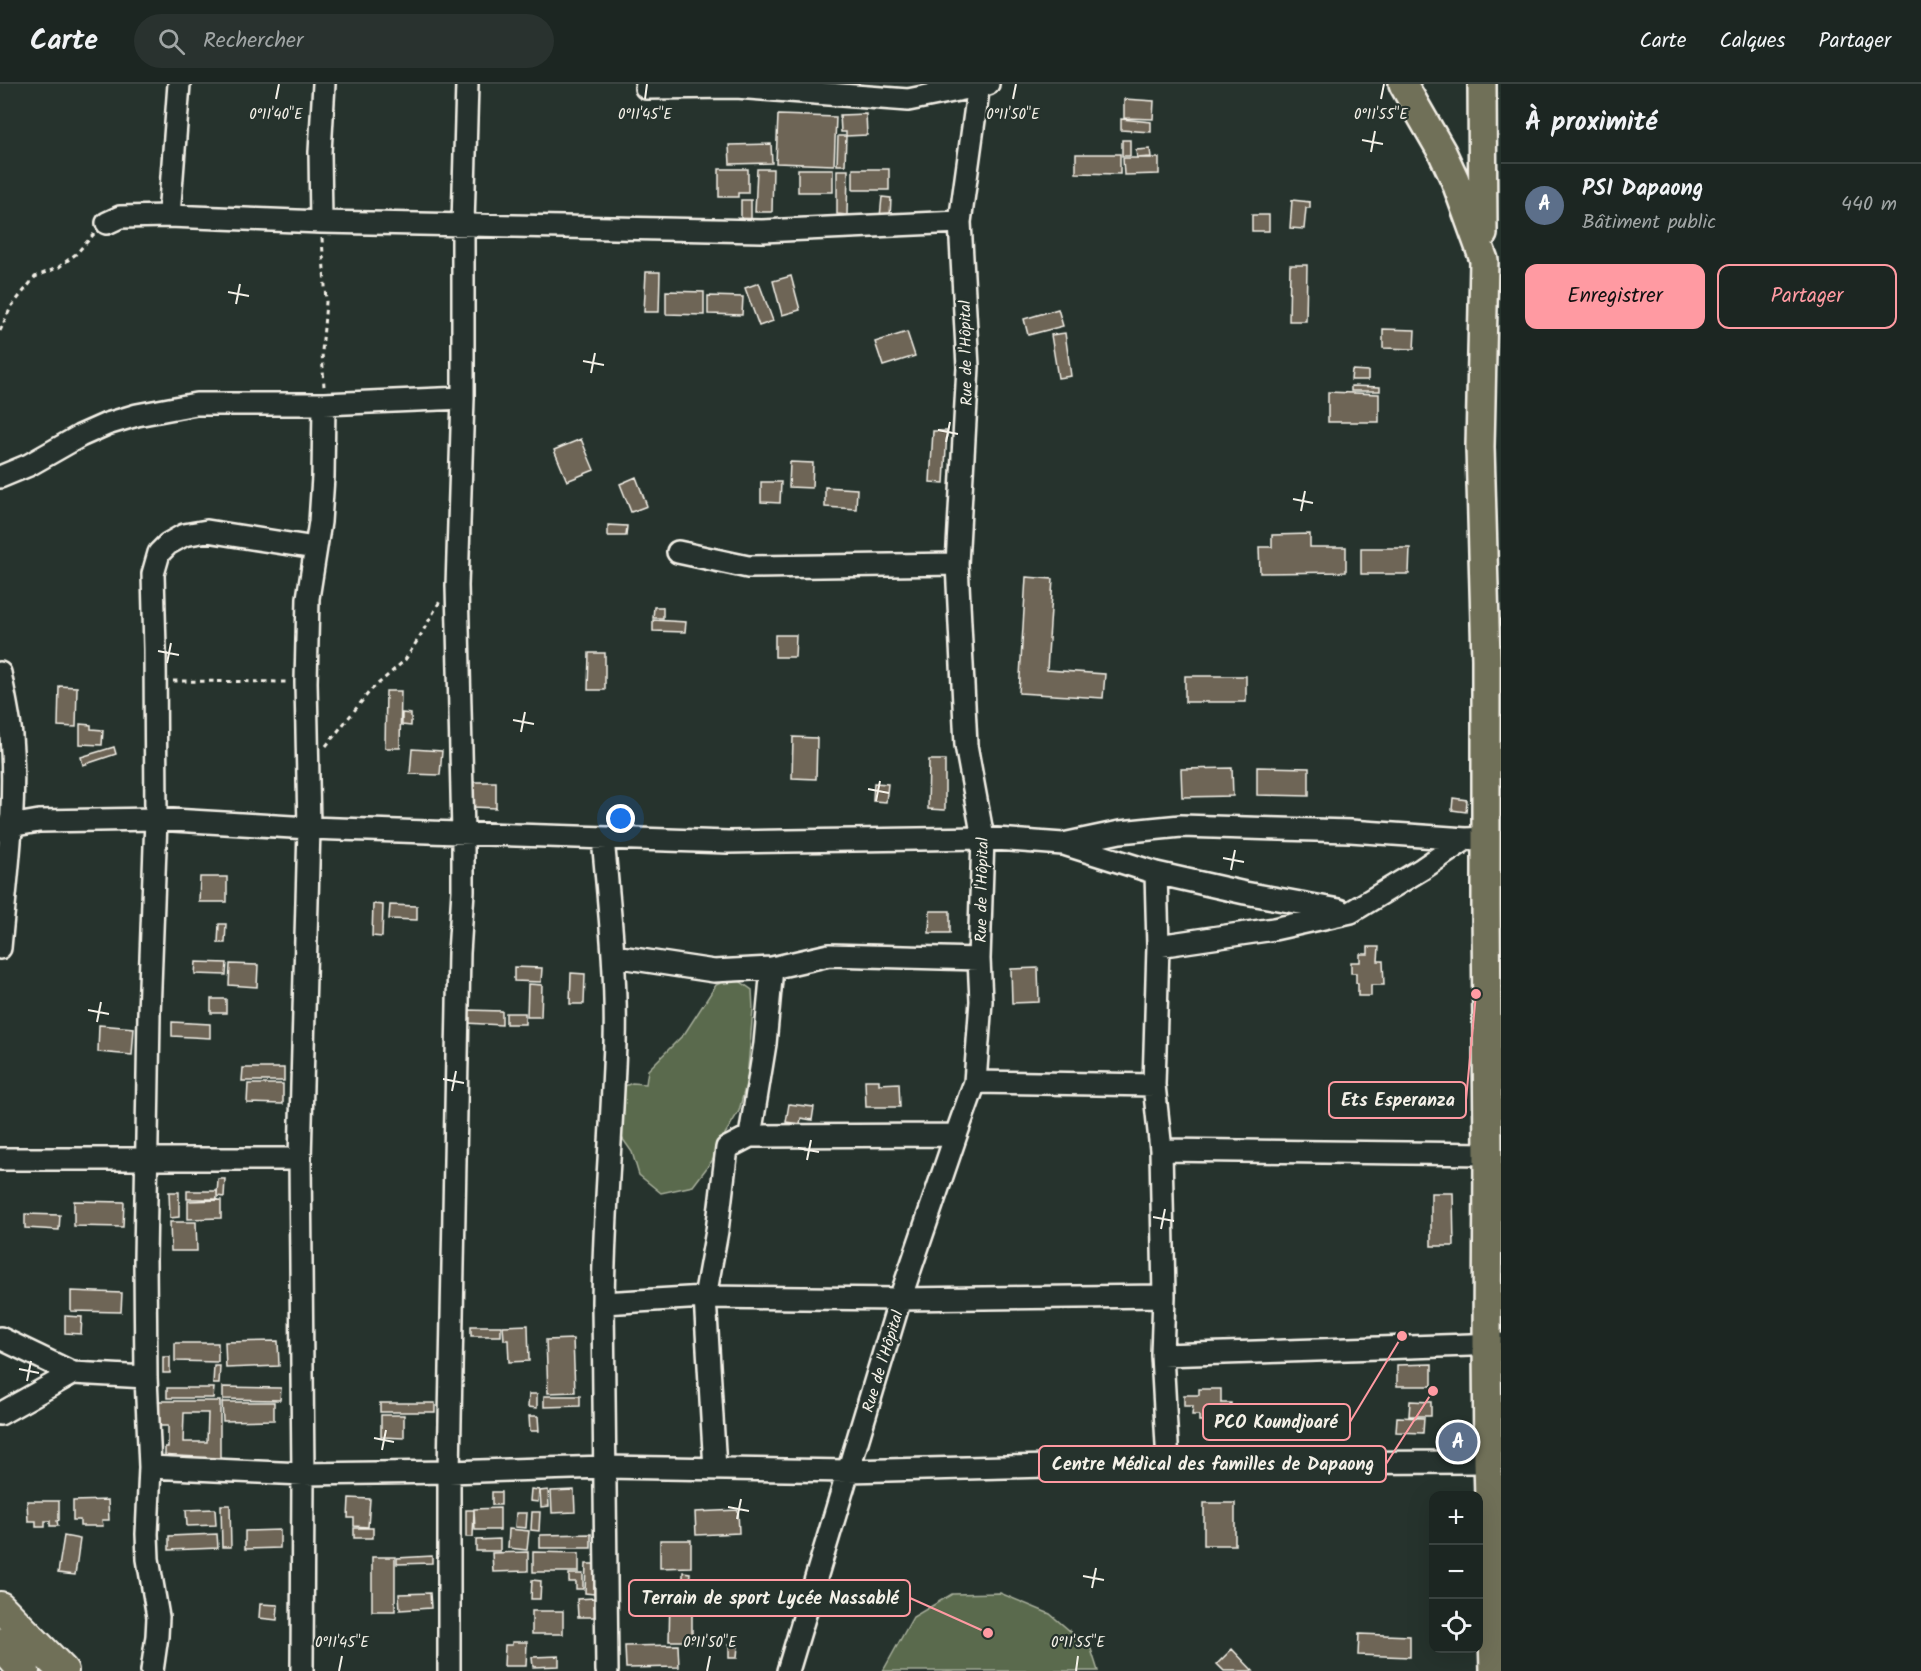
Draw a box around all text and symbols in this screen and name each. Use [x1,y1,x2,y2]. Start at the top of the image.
search box [134,14,554,68]
text: Carte [30,19,98,64]
text: Rechercher [203,24,303,59]
icon: search [155,25,188,58]
text: Carte [1639,25,1686,58]
text: Calques [1719,25,1785,58]
text: Partager [1818,25,1891,58]
text: À proximité [1525,102,1657,144]
text: 0°11'40"E [249,103,304,127]
text: 0°11'45"E [618,103,673,127]
text: 0°11'50"E [986,103,1041,127]
text: 0°11'55"E [1354,103,1409,127]
text: PSI Dapaong [1582,172,1703,207]
text: A [1538,189,1551,221]
text: 440 m [1841,189,1897,221]
text: Bâtiment public [1582,207,1716,239]
button: Enregistrer [1525,264,1705,329]
button: Partager [1717,264,1897,329]
street label: Rue de l'Hôpital [953,300,980,406]
your location [606,804,635,833]
street label: Rue de l'Hôpital [969,837,996,943]
callout: Ets Esperanza [1329,1082,1466,1118]
text: Ets Esperanza [1341,1087,1455,1116]
street label: Rue de l'Hôpital [856,1307,911,1416]
callout: PCO Koundjoaré [1203,1404,1350,1440]
text: PCO Koundjoaré [1214,1409,1338,1438]
pin: A [1438,1420,1478,1464]
callout: Centre Médical des familles de Dapaong [1039,1446,1386,1482]
text: Centre Médical des familles de Dapaong [1052,1451,1374,1480]
map controls [1429,1491,1483,1653]
button: + [1429,1491,1483,1545]
button: − [1429,1545,1483,1599]
callout: Terrain de sport Lycée Nassablé [629,1580,910,1616]
text: Terrain de sport Lycée Nassablé [641,1585,899,1614]
button: locate [1429,1599,1483,1653]
text: 0°11'45"E [315,1631,370,1655]
text: 0°11'50"E [683,1631,738,1655]
text: 0°11'55"E [1051,1631,1106,1655]

